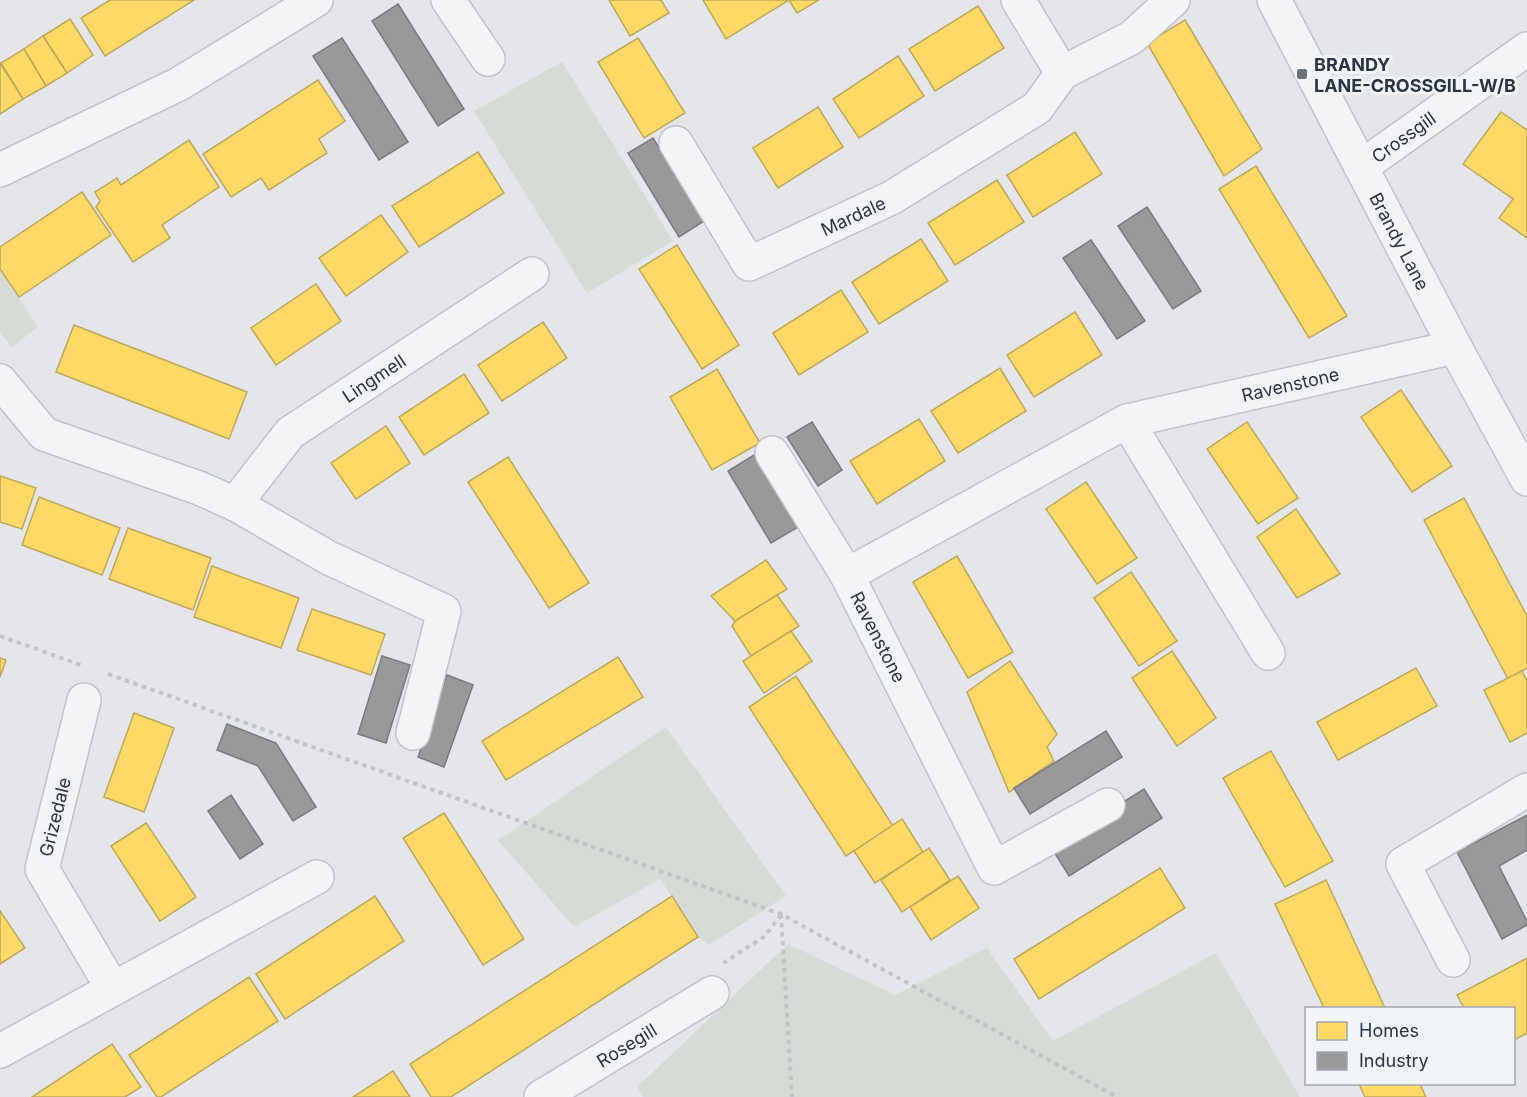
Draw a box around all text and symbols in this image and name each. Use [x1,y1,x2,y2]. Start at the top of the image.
place label: BRANDY LANE-CROSSGILL-W/B [1314,54,1516,96]
marker: BRANDY LANE-CROSSGILL-W/B [1295,67,1309,81]
street label: Crossgill [1367,107,1439,167]
street label: Brandy Lane [1366,189,1434,293]
street label: Mardale [817,192,889,240]
street label: Lingmell [338,350,409,406]
street label: Ravenstone [1239,363,1341,405]
street label: Ravenstone [846,588,910,686]
street label: Grizedale [35,775,75,859]
legend [1305,1007,1515,1085]
street label: Rosegill [593,1019,660,1071]
text: Homes [1359,1020,1419,1041]
text: Industry [1359,1050,1429,1071]

